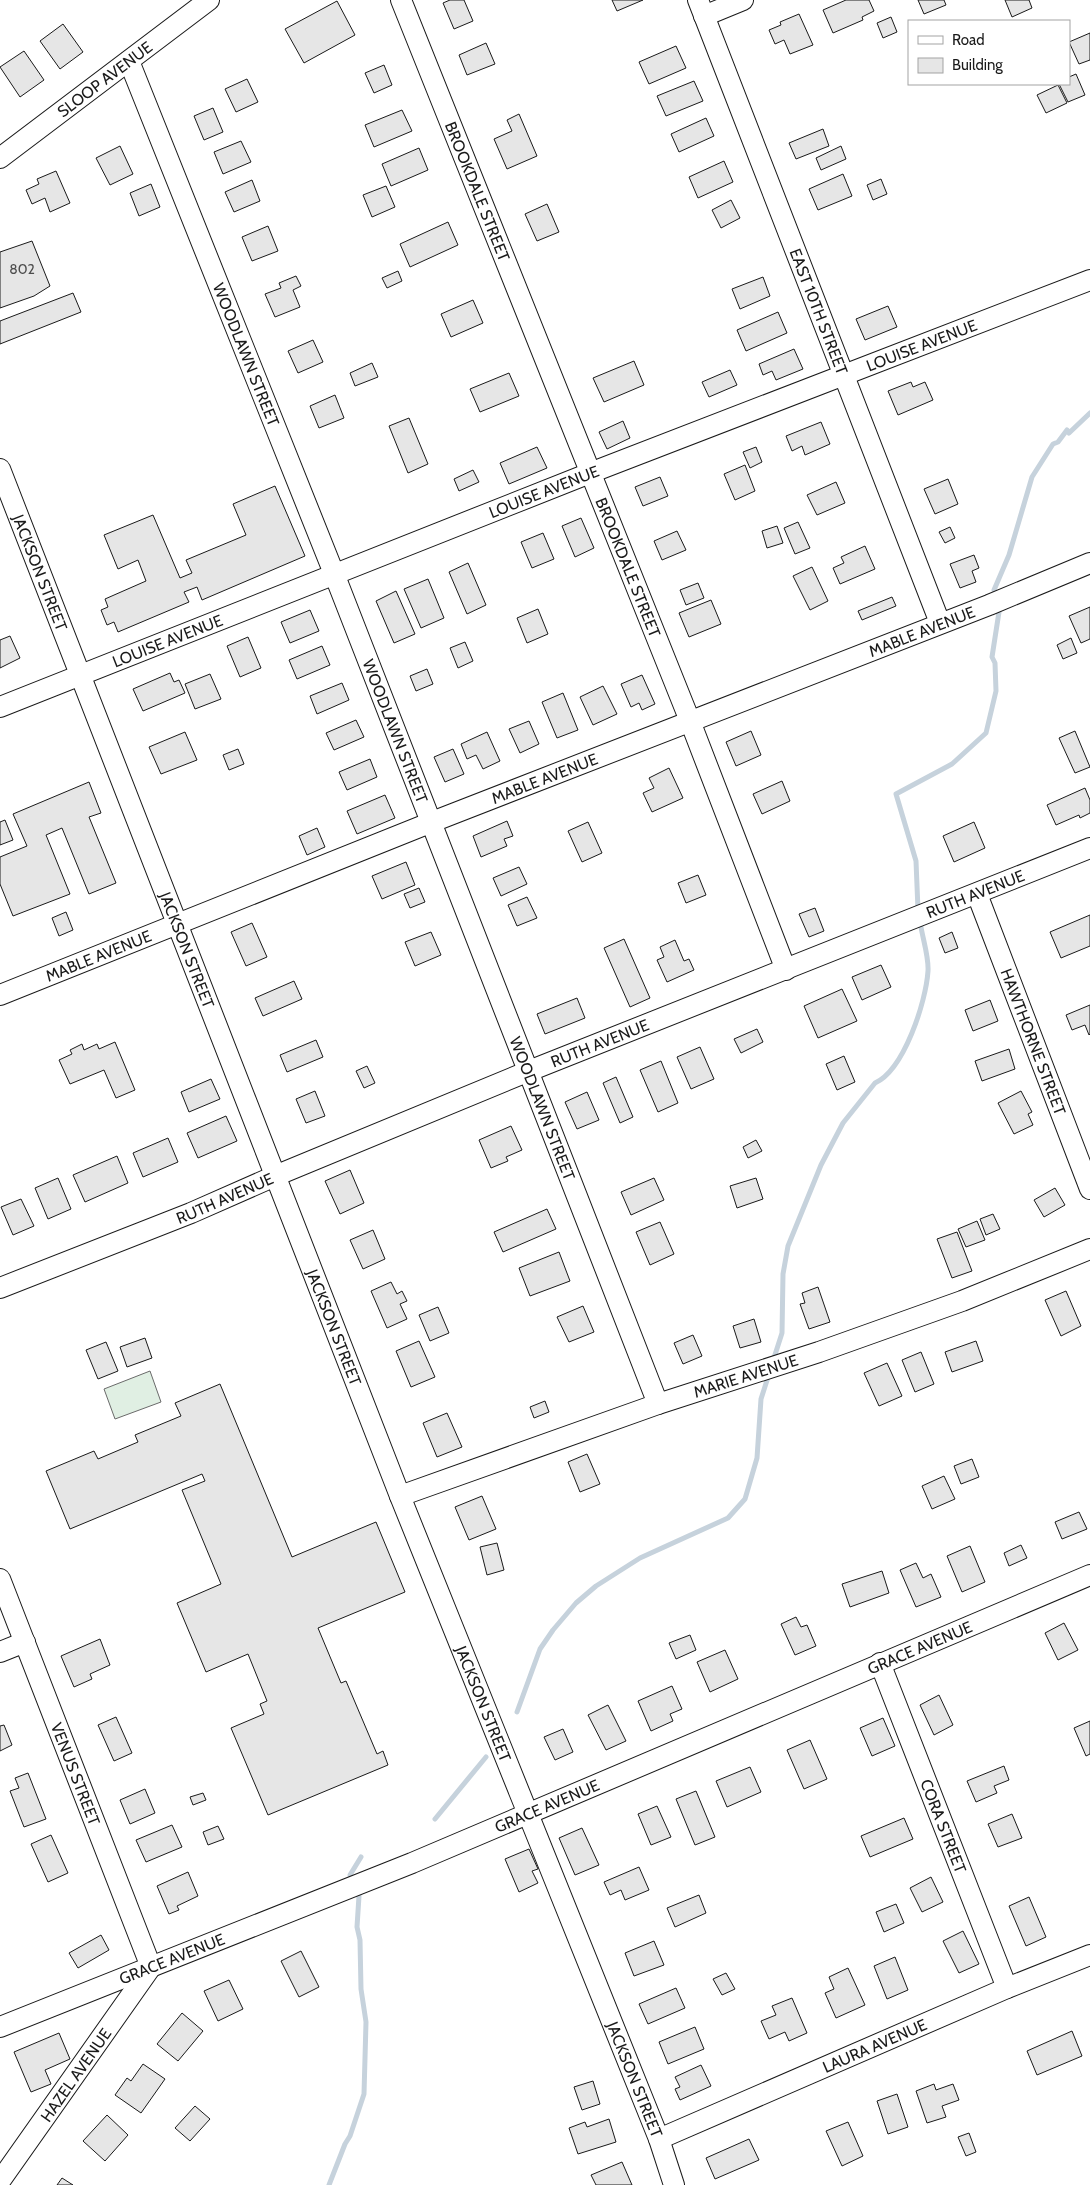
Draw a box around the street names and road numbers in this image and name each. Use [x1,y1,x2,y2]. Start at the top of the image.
street label: SLOOP AVENUE [53,37,156,121]
street label: BROOKDALE STREET [441,119,514,264]
street label: EAST 10TH STREET [786,246,852,377]
street label: WOODLAWN STREET [209,280,284,429]
street label: LOUISE AVENUE [863,315,980,375]
street label: LOUISE AVENUE [486,461,602,522]
street label: BROOKDALE STREET [592,495,665,640]
street label: JACKSON STREET [9,511,72,634]
street label: MABLE AVENUE [866,602,978,660]
street label: LOUISE AVENUE [109,610,225,671]
street label: WOODLAWN STREET [359,656,432,806]
street label: MABLE AVENUE [489,749,600,807]
street label: RUTH AVENUE [923,866,1027,922]
street label: JACKSON STREET [156,888,219,1011]
street label: MABLE AVENUE [43,926,154,985]
street label: HAWTHORNE STREET [997,966,1070,1118]
street label: RUTH AVENUE [548,1015,652,1071]
street label: WOODLAWN STREET [506,1034,579,1183]
street label: RUTH AVENUE [173,1168,276,1227]
street label: JACKSON STREET [303,1266,366,1388]
street label: MARIE AVENUE [691,1350,800,1401]
street label: GRACE AVENUE [864,1617,975,1678]
street label: JACKSON STREET [451,1642,516,1765]
street label: VENUS STREET [47,1720,104,1828]
street label: GRACE AVENUE [492,1775,602,1836]
street label: CORA STREET [917,1776,971,1876]
street label: GRACE AVENUE [116,1929,227,1988]
street label: LAURA AVENUE [820,2014,930,2076]
street label: JACKSON STREET [603,2018,667,2140]
street label: HAZEL AVENUE [37,2024,115,2125]

